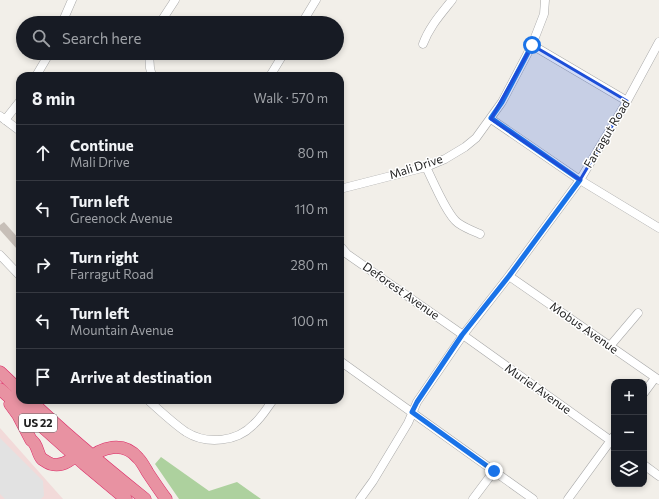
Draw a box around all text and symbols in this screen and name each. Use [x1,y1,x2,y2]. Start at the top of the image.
search box [16,16,344,60]
icon: search [30,27,52,49]
text: Search here [62,29,141,47]
route start [523,36,541,54]
text: 8 min [32,88,75,109]
text: Walk · 570 m [254,90,328,106]
street label: Farragut Road [580,97,632,170]
text: Continue [70,136,134,154]
icon: ahead [32,142,54,164]
text: 80 m [298,145,328,161]
street label: Mali Drive [387,151,444,181]
text: Mali Drive [70,154,130,170]
text: Turn left [70,192,129,210]
icon: left [32,198,54,220]
text: 110 m [295,201,328,217]
text: Greenock Avenue [70,210,173,226]
text: Turn right [70,248,139,266]
icon: right [32,254,54,276]
text: 280 m [291,257,328,273]
street label: Deforest Avenue [361,259,443,322]
text: Farragut Road [70,266,154,282]
street label: Mobus Avenue [548,298,621,356]
text: Turn left [70,304,129,322]
icon: left [32,310,54,332]
text: 100 m [292,313,328,329]
text: Mountain Avenue [70,322,174,338]
street label: Muriel Avenue [503,360,574,416]
icon: arrive [32,366,54,388]
text: Arrive at destination [70,368,212,386]
map controls [611,379,647,487]
button: + [611,379,647,415]
road number: US 22 [19,414,57,432]
button: − [611,415,647,451]
button: layers [611,451,647,487]
route end [485,462,503,480]

